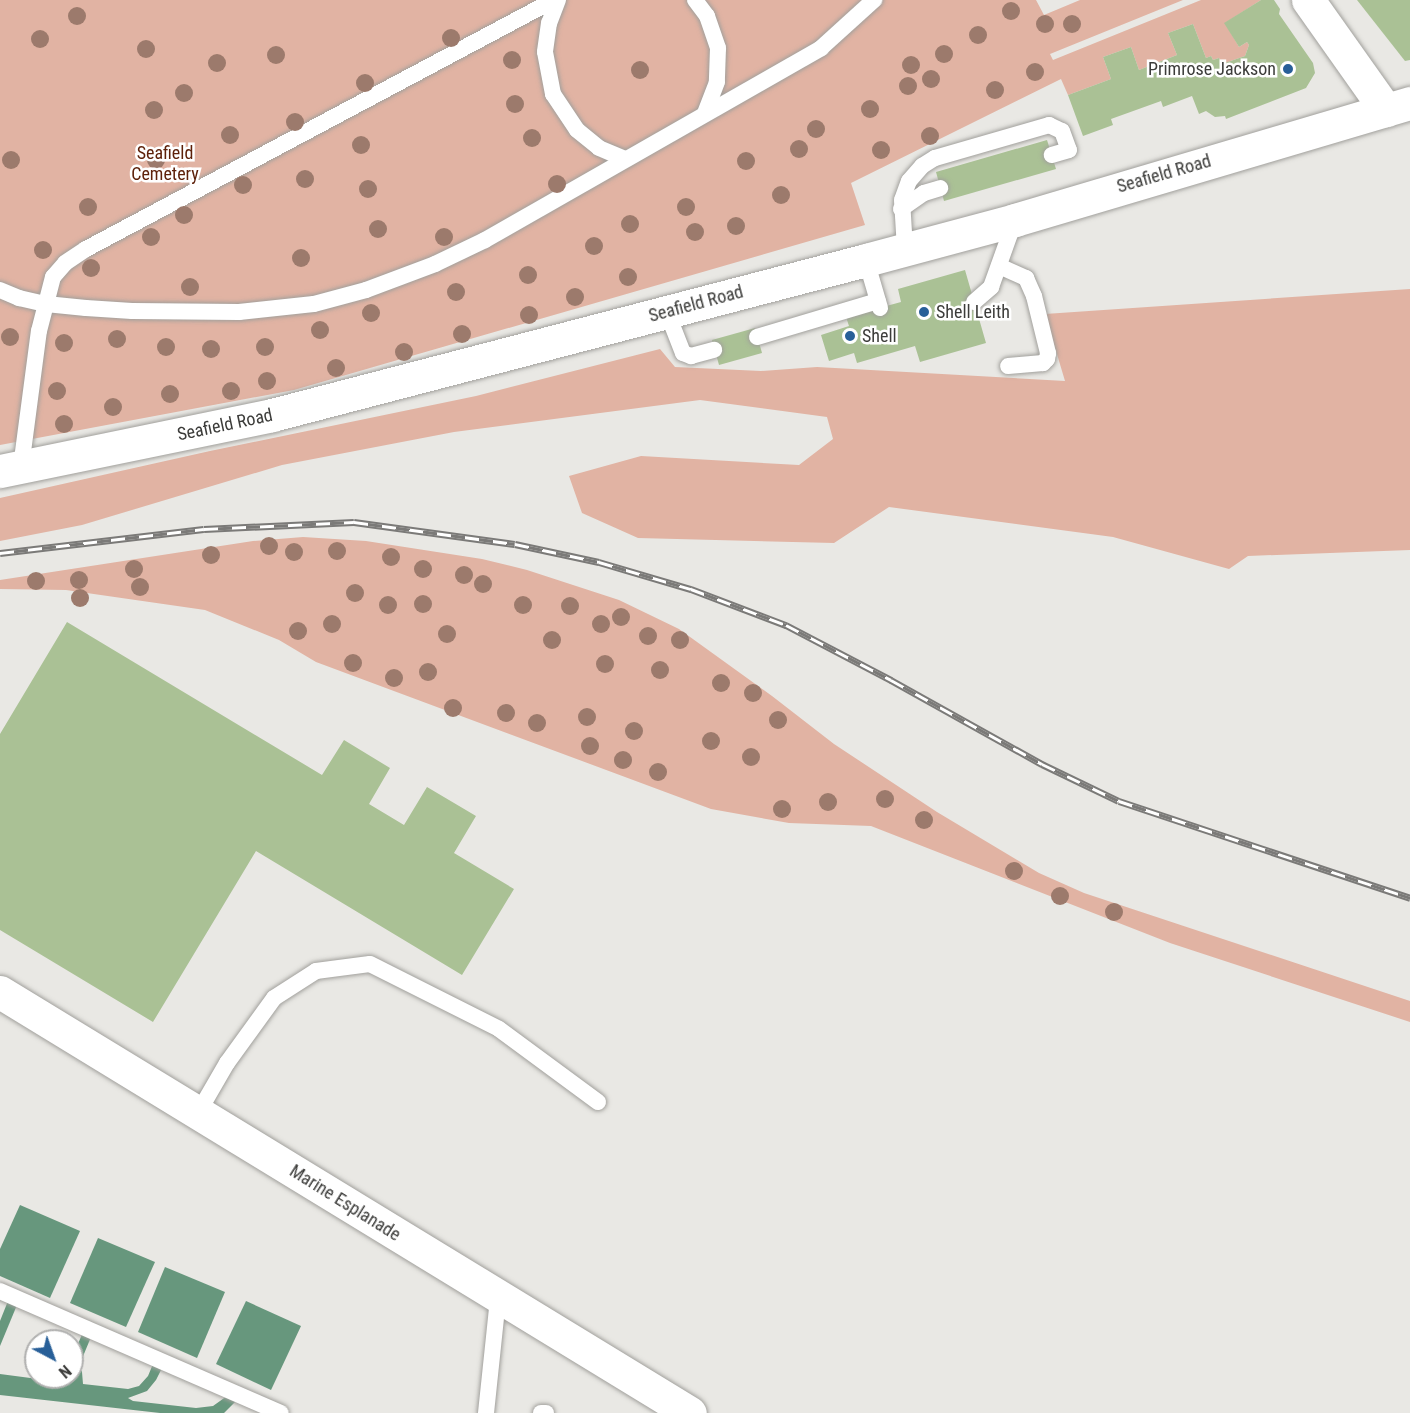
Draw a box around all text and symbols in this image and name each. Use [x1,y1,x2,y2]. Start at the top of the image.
place label: Primrose Jackson [1148,58,1276,80]
marker: Primrose Jackson [1281,62,1295,76]
park label: Seafield Cemetery [131,143,199,186]
street label: Seafield Road [1114,150,1214,198]
street label: Seafield Road [646,281,746,327]
place label: Shell Leith [936,301,1010,323]
marker: Shell Leith [917,305,931,319]
place label: Shell [862,325,897,347]
marker: Shell [843,329,857,343]
street label: Seafield Road [175,404,275,446]
street label: Marine Esplanade [286,1160,404,1246]
north arrow [24,1329,84,1389]
text: N [55,1361,75,1382]

